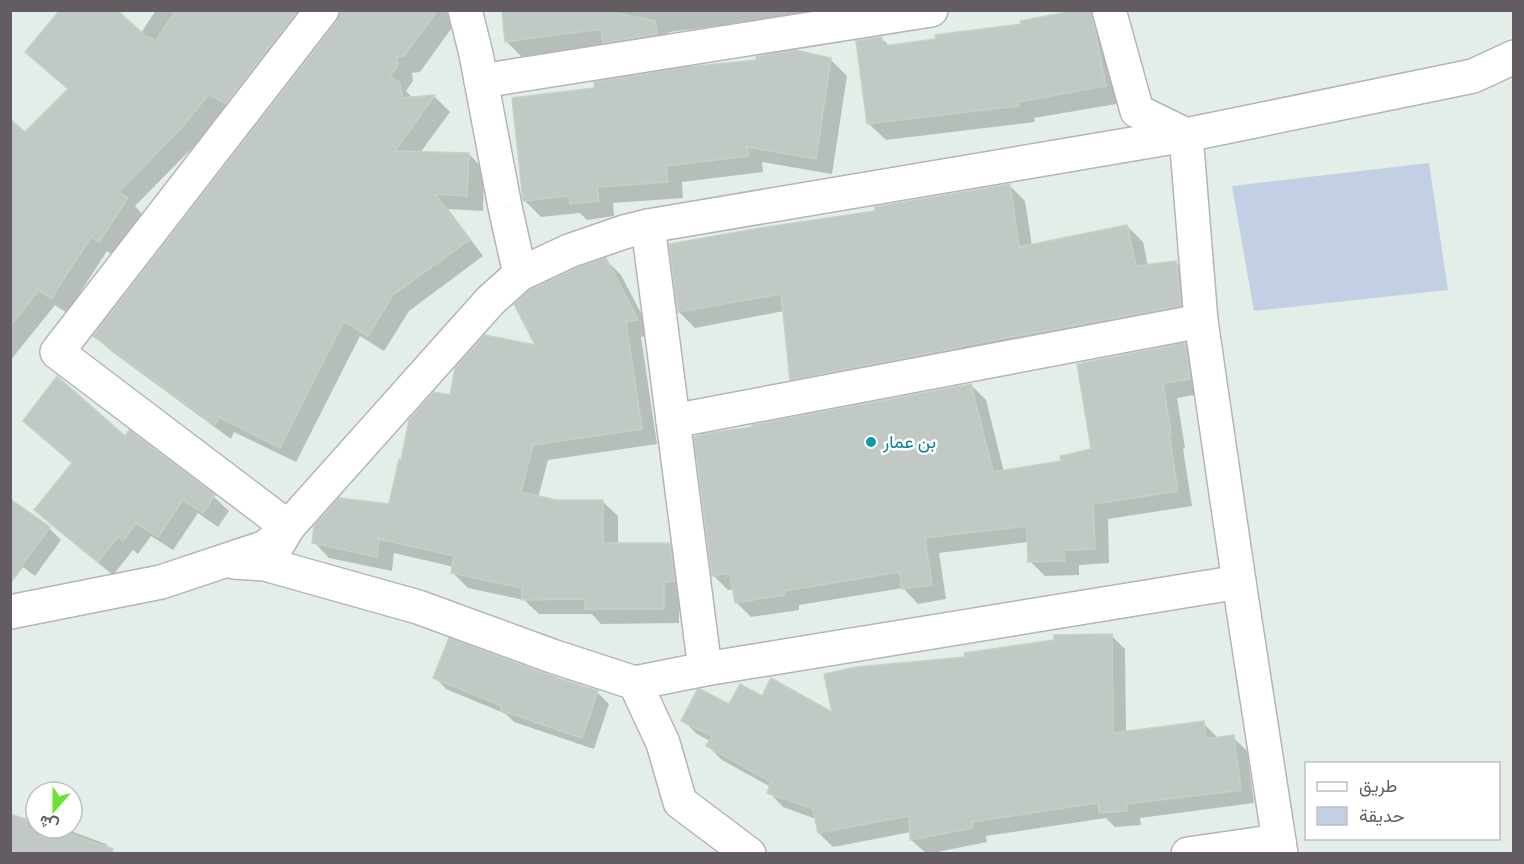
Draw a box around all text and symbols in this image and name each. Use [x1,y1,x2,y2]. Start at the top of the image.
place label: بن عمار [882,431,936,453]
marker: بن عمار [864,435,878,449]
legend [1305,762,1500,840]
text: طريق [1359,775,1397,797]
north arrow [24,780,84,840]
text: حديقة [1359,805,1405,826]
text: ش [36,811,61,836]

